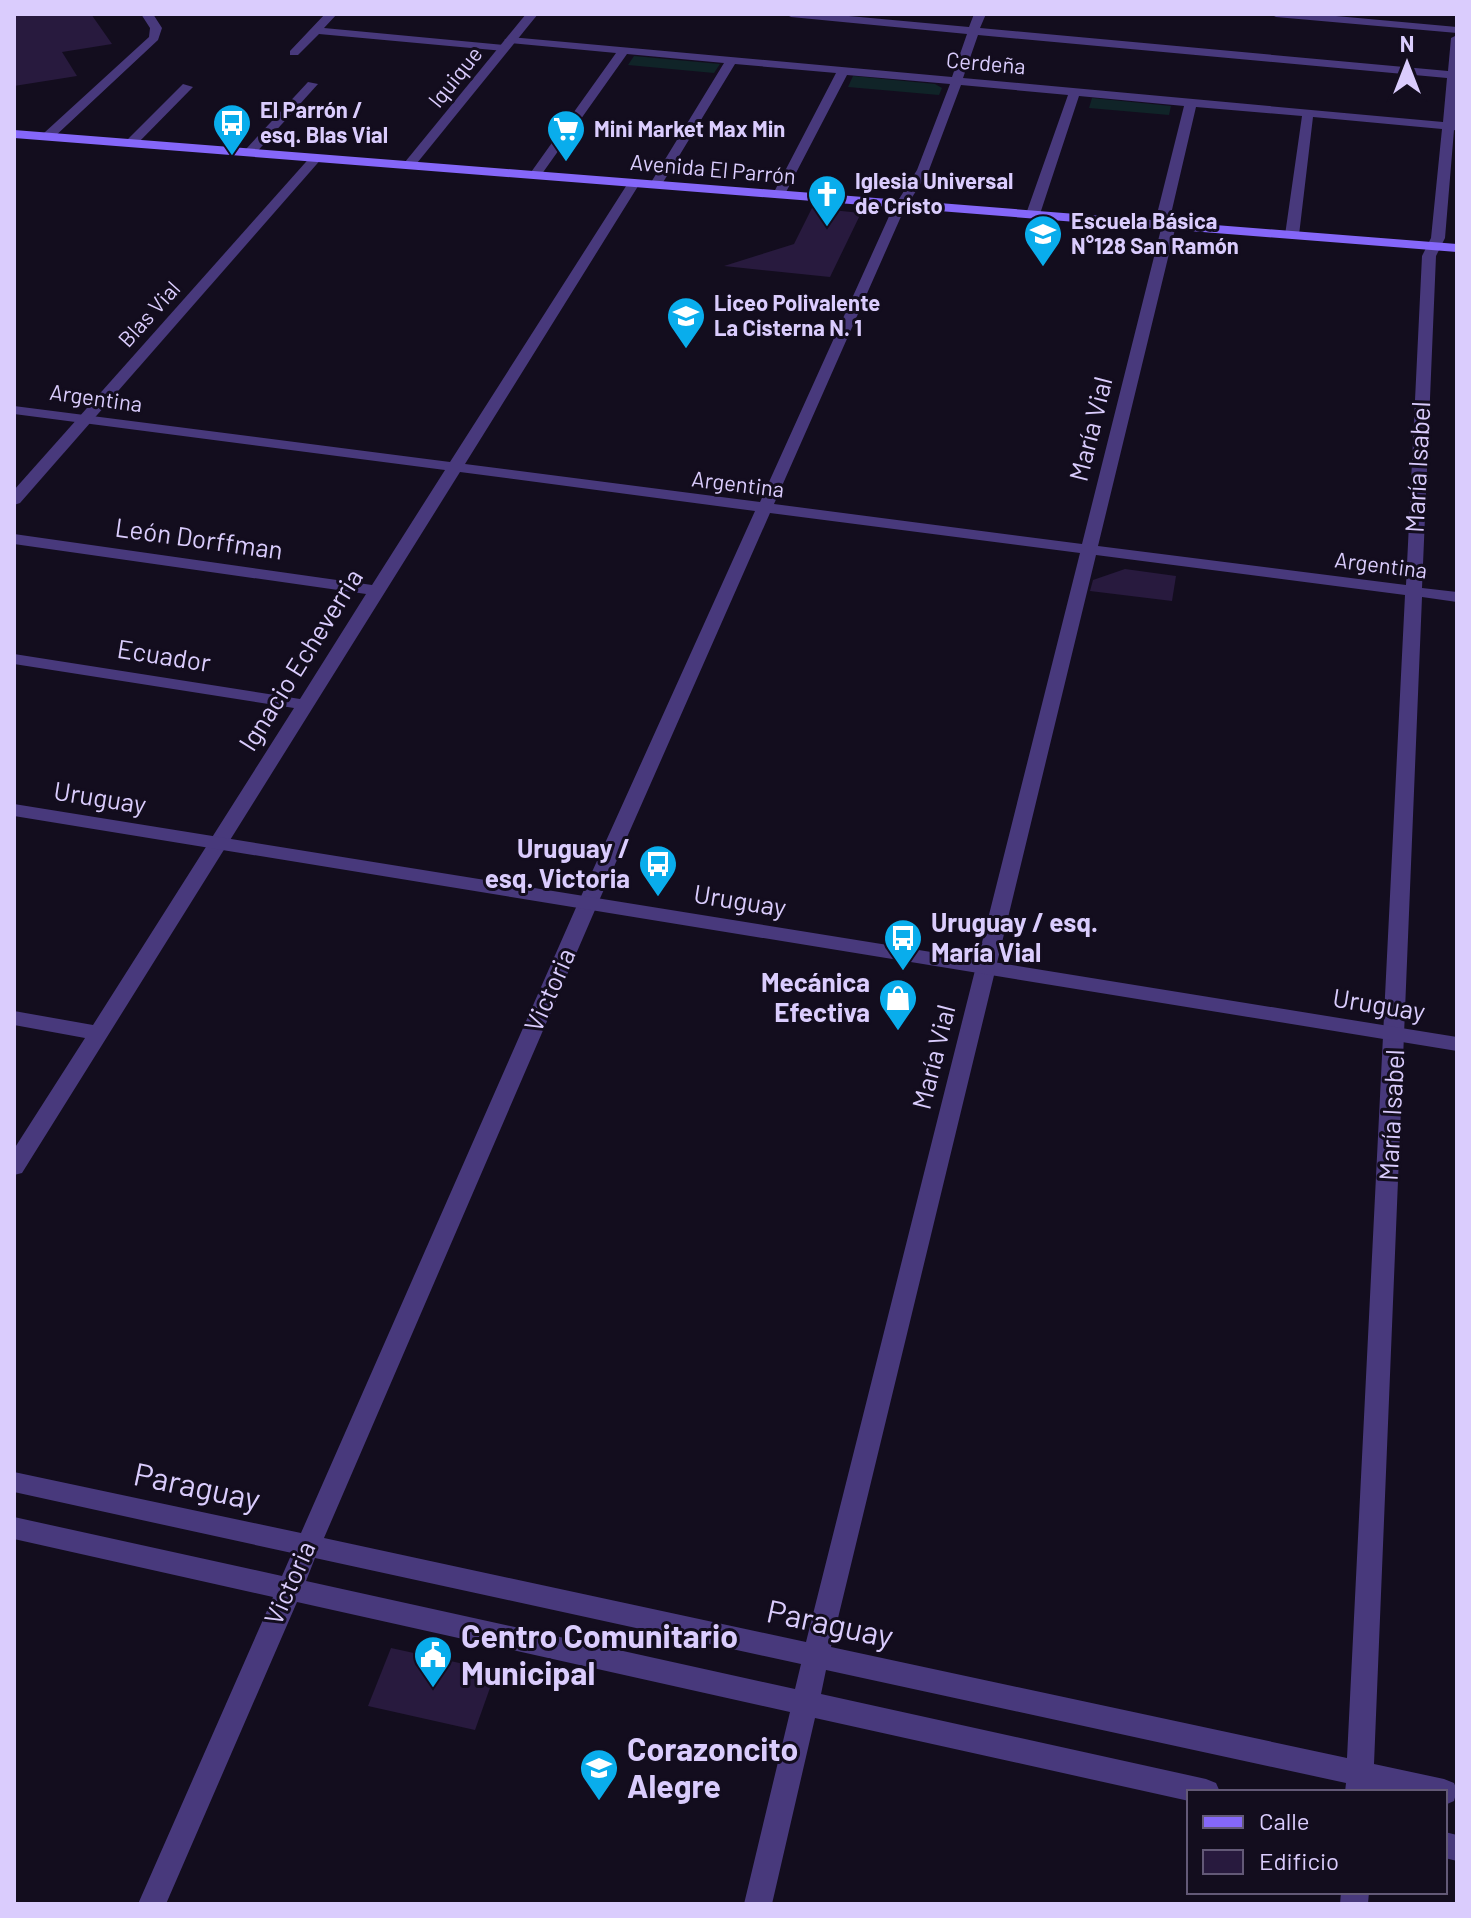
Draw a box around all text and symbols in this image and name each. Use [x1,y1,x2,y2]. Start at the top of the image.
north arrow [1367,24,1447,104]
text: N [1400,30,1414,56]
street label: Iquique [422,41,487,112]
street label: Cerdeña [945,46,1027,78]
place label: El Parrón / esq. Blas Vial [260,96,388,147]
bus stop icon: El Parrón / esq. Blas Vial [211,102,253,157]
supermarket icon: Mini Market Max Min [545,108,587,163]
place label: Mini Market Max Min [594,115,785,141]
street label: Avenida El Parrón [629,148,797,188]
place label: Iglesia Universal de Cristo [855,167,1013,218]
church icon: Iglesia Universal de Cristo [806,173,848,228]
place label: Escuela Básica N°128 San Ramón [1071,207,1239,258]
school or university icon: Escuela Básica N°128 San Ramón [1022,213,1064,268]
street label: Blas Vial [112,275,185,352]
place label: Liceo Polivalente La Cisterna N. 1 [714,289,880,340]
school or university icon: Liceo Polivalente La Cisterna N. 1 [665,295,707,350]
street label: María Vial [1062,373,1117,484]
street label: Argentina [48,378,144,416]
street label: María Isabel [1398,400,1435,534]
street label: Argentina [690,464,786,502]
street label: León Dorffman [113,510,285,565]
street label: Argentina [1333,545,1429,583]
street label: Ignacio Echeverria [231,563,368,756]
street label: Ecuador [115,632,214,677]
street label: Uruguay [52,774,149,819]
place label: Uruguay / esq. Victoria [485,832,630,893]
bus stop icon: Uruguay / esq. Victoria [637,843,679,898]
street label: Uruguay [692,877,789,922]
place label: Uruguay / esq. María Vial [931,906,1098,967]
bus stop icon: Uruguay / esq. María Vial [882,917,924,972]
street label: Victoria [517,943,581,1036]
place label: Mecánica Efectiva [761,966,870,1027]
shop icon: Mecánica Efectiva [877,977,919,1032]
street label: Uruguay [1331,981,1428,1026]
street label: María Vial [905,1001,960,1112]
street label: María Isabel [1372,1048,1409,1182]
street label: Paraguay [131,1453,264,1517]
street label: Victoria [257,1536,321,1629]
street label: Paraguay [764,1590,897,1654]
place label: Centro Comunitario Municipal [461,1616,738,1691]
public building icon: Centro Comunitario Municipal [412,1634,454,1689]
place label: Corazoncito Alegre [627,1729,798,1804]
school or university icon: Corazoncito Alegre [578,1747,620,1802]
legend [1187,1790,1447,1894]
text: Calle [1259,1806,1310,1835]
text: Edificio [1259,1846,1339,1875]

